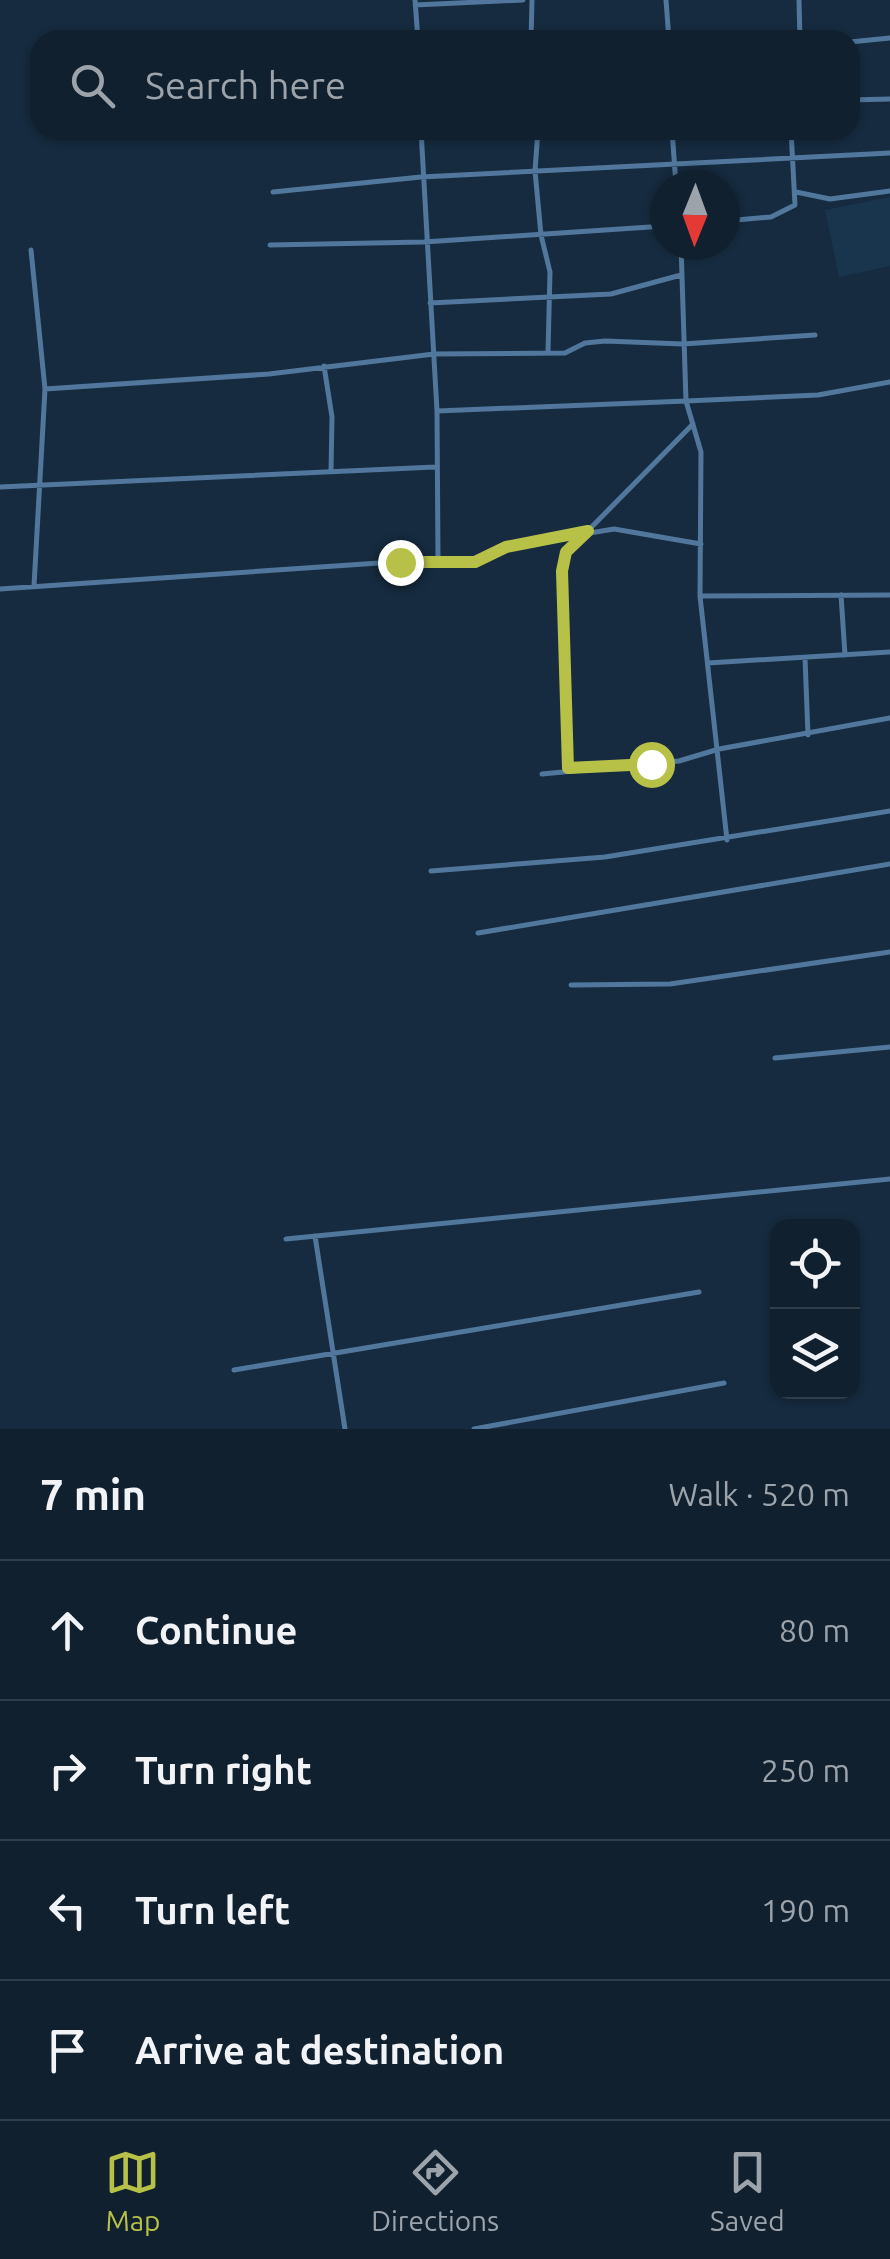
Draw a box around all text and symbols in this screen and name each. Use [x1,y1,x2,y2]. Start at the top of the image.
search box [30,30,860,140]
icon: search [65,58,120,113]
text: Search here [145,64,346,106]
north arrow [650,170,740,260]
route end [378,540,424,586]
route start [629,742,675,788]
map controls [770,1219,860,1399]
button: locate [770,1219,860,1309]
button: layers [770,1309,860,1399]
text: 7 min [40,1471,146,1518]
text: Walk · 520 m [668,1476,850,1512]
icon: ahead [40,1603,95,1658]
text: Continue [135,1609,297,1651]
text: 80 m [779,1612,850,1648]
icon: right [40,1743,95,1798]
text: Turn right [135,1749,312,1791]
text: 250 m [761,1752,850,1788]
icon: left [40,1883,95,1938]
text: Turn left [135,1889,290,1931]
text: 190 m [761,1892,850,1928]
icon: arrive [40,2023,95,2078]
text: Arrive at destination [135,2029,504,2071]
tab: Map [105,2145,161,2236]
tab: Directions [371,2145,499,2236]
tab: Saved [710,2145,785,2236]

